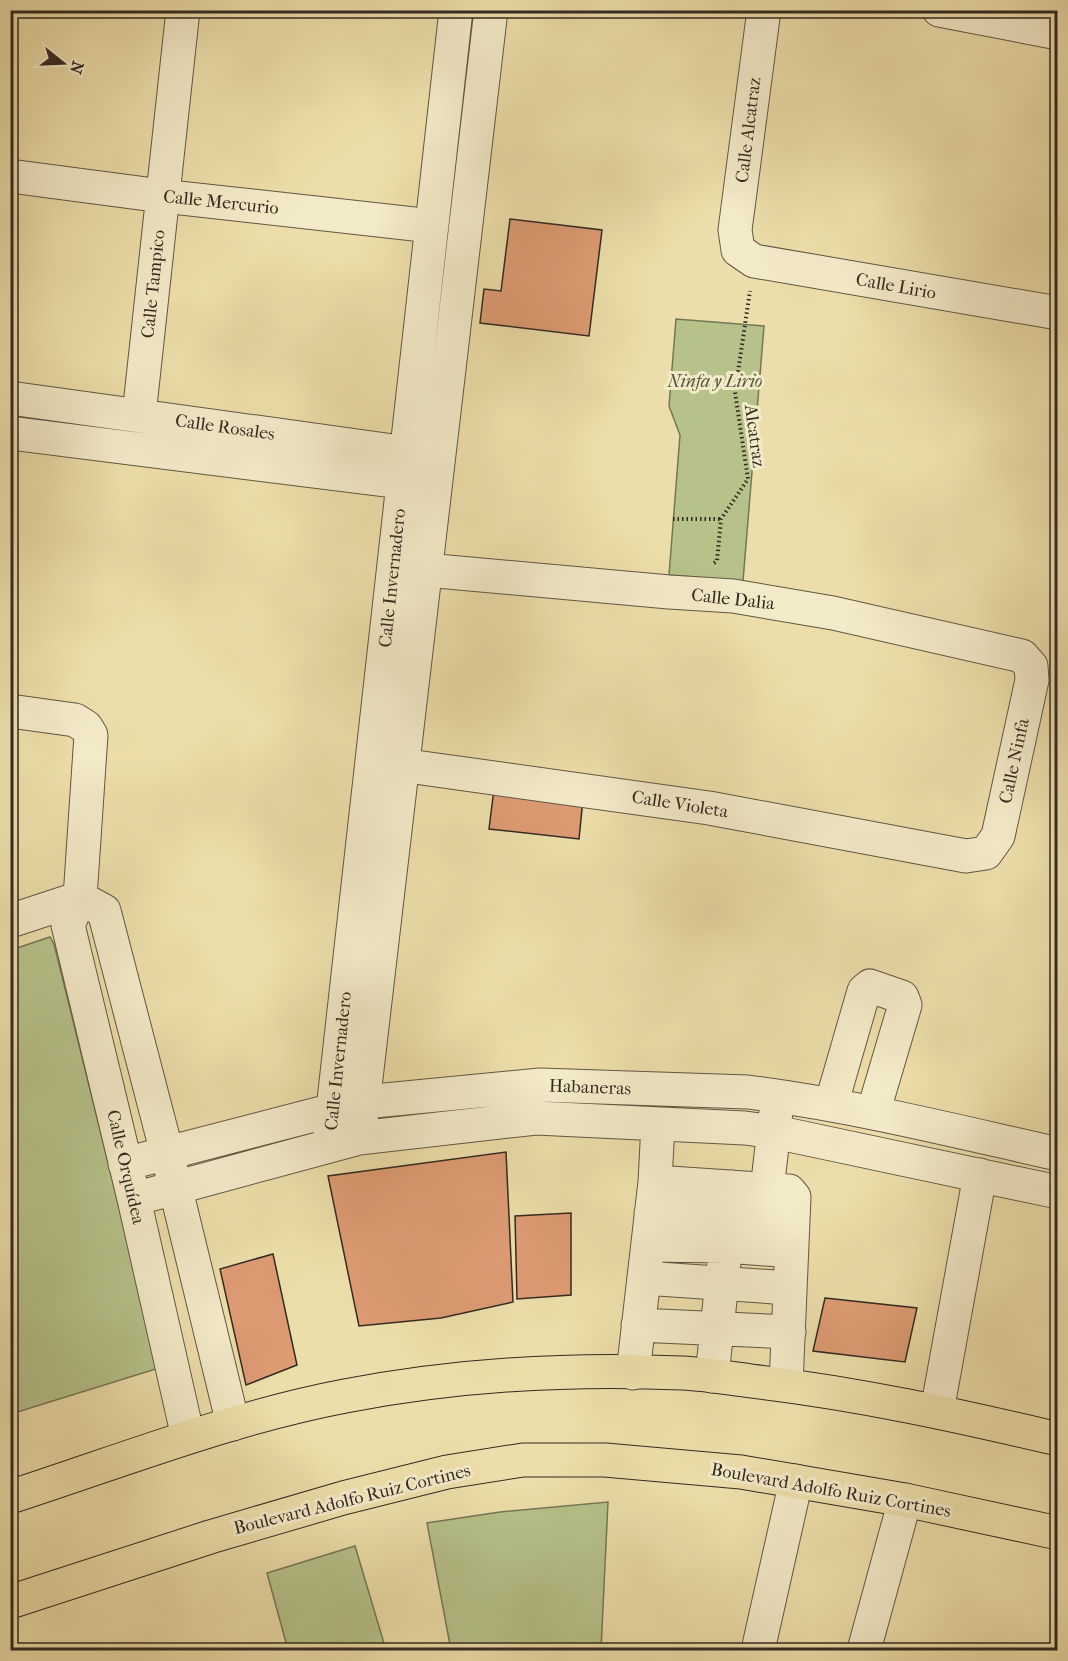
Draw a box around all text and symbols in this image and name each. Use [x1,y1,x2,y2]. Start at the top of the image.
north arrow [33,33,93,93]
text: N [66,59,88,77]
street label: Calle Alcatraz [732,76,765,184]
street label: Calle Mercurio [162,186,280,219]
street label: Calle Tampico [137,229,170,339]
street label: Calle Lirio [854,269,938,304]
park label: Ninfa y Lirio [667,371,762,392]
street label: Alcatraz [740,402,769,469]
street label: Calle Rosales [174,410,276,445]
street label: Calle Invernadero [375,508,410,649]
street label: Calle Dalia [690,585,776,614]
street label: Calle Ninfa [995,716,1034,806]
street label: Calle Violeta [630,787,730,823]
street label: Calle Invernadero [321,991,356,1132]
street label: Habaneras [549,1076,632,1099]
street label: Calle Orquídea [102,1108,149,1227]
street label: Boulevard Adolfo Ruiz Cortines [709,1459,953,1522]
street label: Boulevard Adolfo Ruiz Cortines [232,1460,473,1539]

